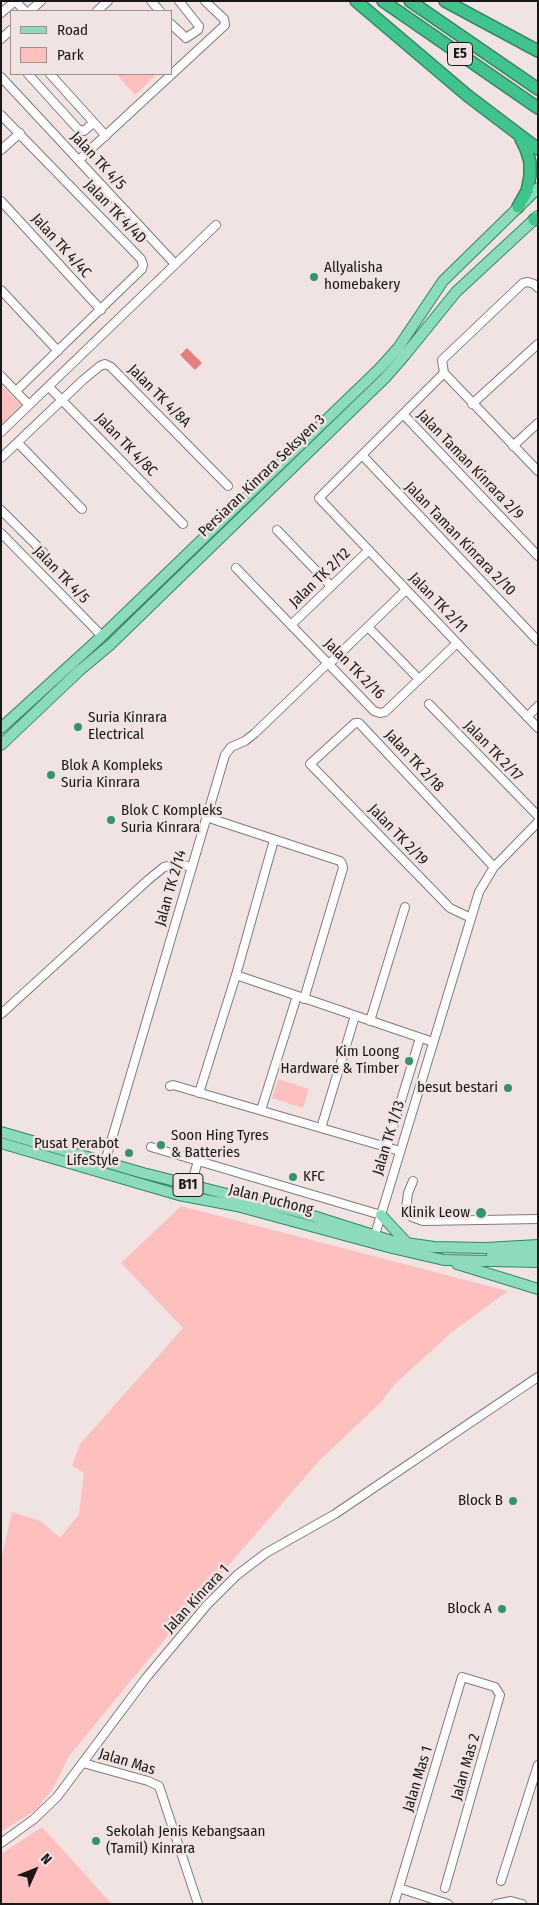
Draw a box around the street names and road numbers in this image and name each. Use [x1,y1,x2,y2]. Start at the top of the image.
road number: E5 [448,42,472,66]
street label: Jalan TK 4/5 [67,128,129,194]
street label: Jalan TK 4/4D [80,176,150,248]
street label: Jalan TK 4/4C [27,210,95,282]
street label: Jalan TK 4/8A [124,361,194,431]
street label: Jalan Taman Kinrara 2/9 [413,406,527,524]
street label: Jalan TK 4/8C [91,410,161,480]
street label: Persiaran Kinrara Seksyen 3 [195,411,329,541]
street label: Jalan Taman Kinrara 2/10 [401,478,519,600]
street label: Jalan TK 4/5 [29,543,93,607]
street label: Jalan TK 2/12 [286,545,354,611]
street label: Jalan TK 2/11 [405,569,471,637]
street label: Jalan TK 2/16 [320,635,388,703]
street label: Jalan TK 2/17 [460,717,526,785]
street label: Jalan TK 2/18 [381,726,447,796]
street label: Jalan TK 2/19 [364,801,432,869]
street label: Jalan TK 2/14 [152,848,190,928]
street label: Jalan TK 1/13 [369,1099,409,1177]
road number: B11 [173,1174,203,1196]
street label: Jalan Puchong [227,1181,315,1219]
street label: Jalan Kinrara 1 [161,1561,233,1637]
street label: Jalan Mas 2 [448,1732,484,1802]
street label: Jalan Mas 1 [400,1744,436,1814]
street label: Jalan Mas [97,1745,157,1779]

